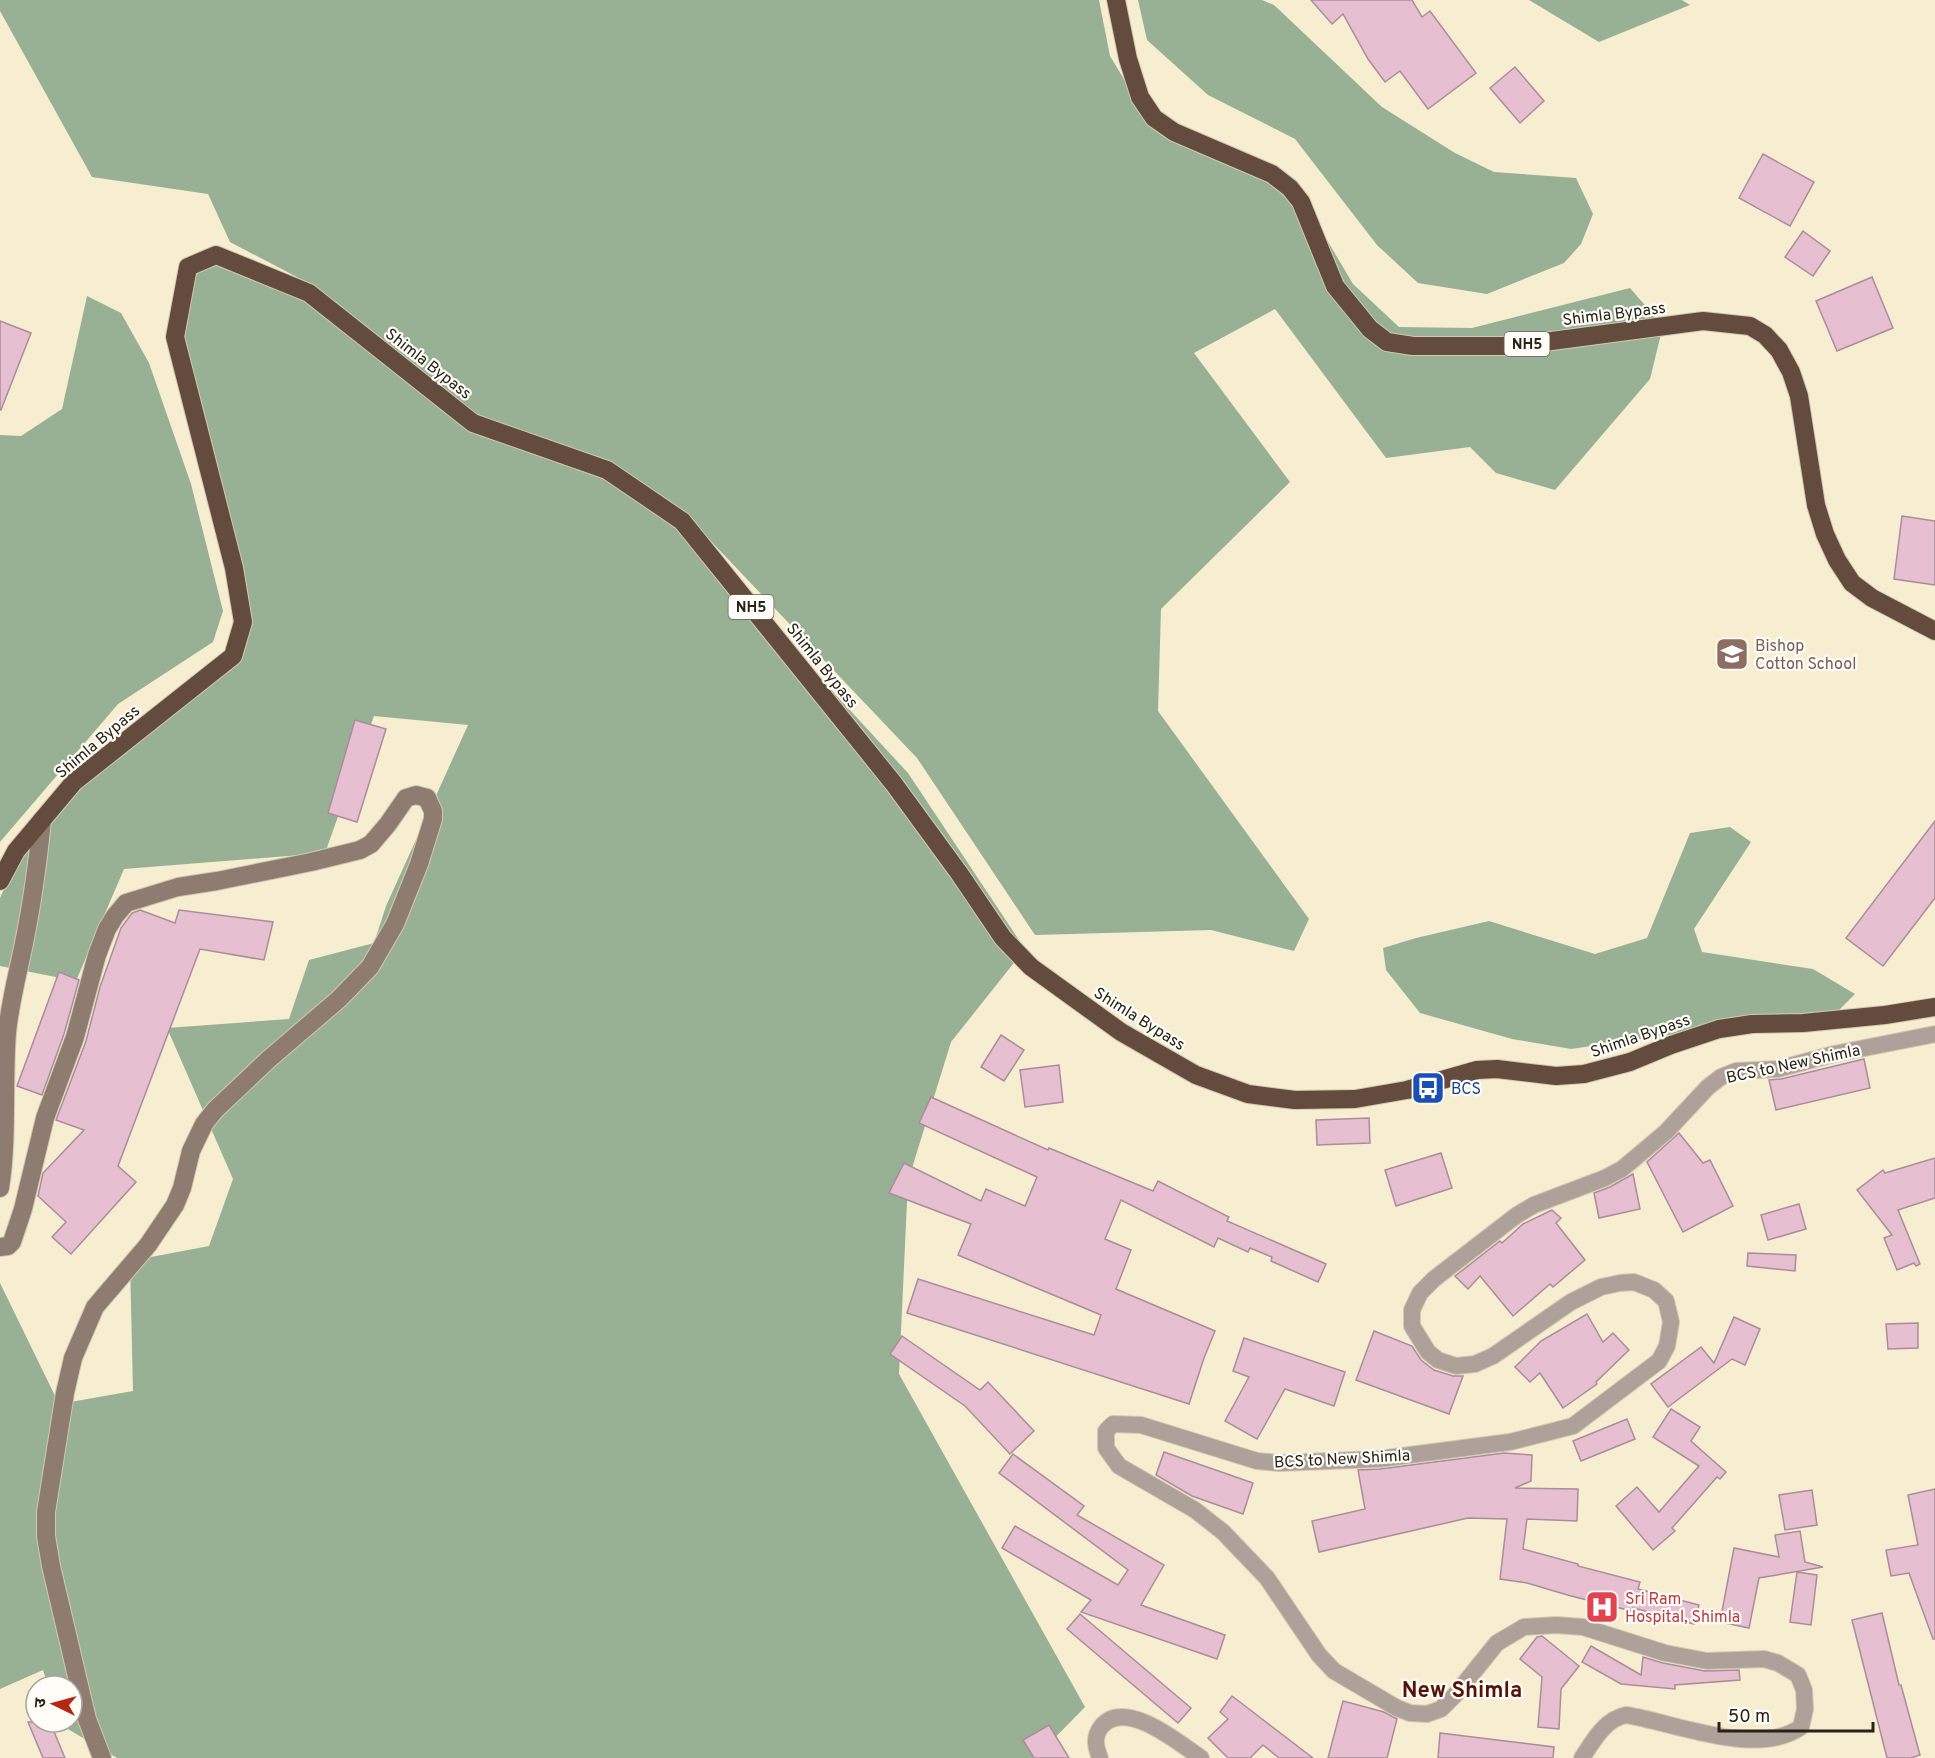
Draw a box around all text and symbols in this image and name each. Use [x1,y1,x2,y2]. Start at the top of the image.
street label: Shimla Bypass [1561,299,1667,331]
street label: Shimla Bypass [381,325,475,404]
road number: NH5 [1504,332,1550,356]
road number: NH5 [728,595,774,619]
street label: Shimla Bypass [781,620,862,713]
school or university icon: Bishop Cotton School [1714,636,1750,672]
place label: Bishop Cotton School [1755,637,1856,675]
street label: Shimla Bypass [52,701,145,784]
street label: Shimla Bypass [1090,984,1188,1056]
street label: Shimla Bypass [1588,1011,1693,1063]
street label: BCS to New Shimla [1725,1041,1862,1089]
bus stop icon: BCS [1410,1070,1446,1106]
place label: BCS [1451,1080,1481,1100]
street label: BCS to New Shimla [1273,1446,1411,1474]
hospital icon: Sri Ram Hospital, Shimla [1584,1589,1620,1625]
place label: Sri Ram Hospital, Shimla [1625,1590,1740,1628]
north arrow [24,1674,84,1734]
district label: New Shimla [1402,1678,1522,1705]
scale bar [1719,1695,1874,1733]
text: उ [31,1697,51,1708]
text: 50 m [1728,1706,1770,1729]

